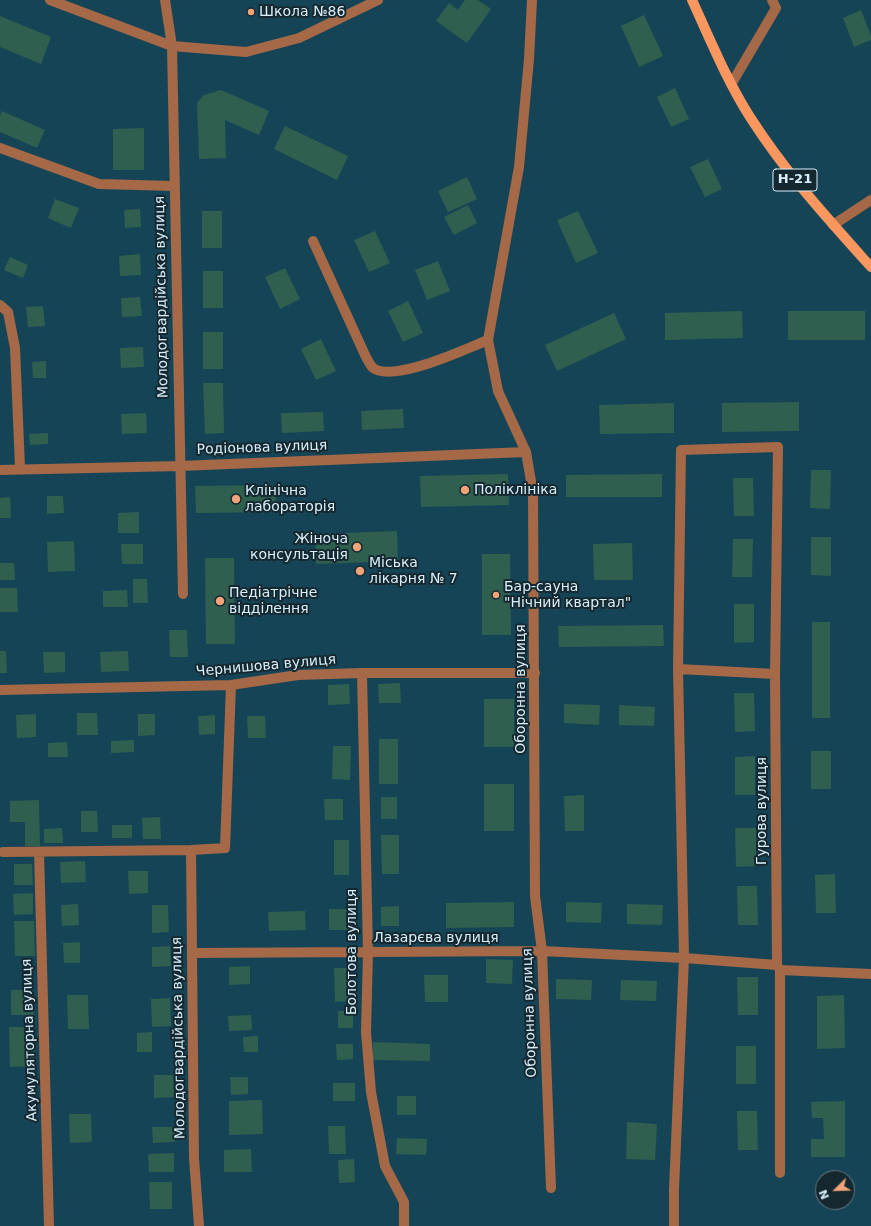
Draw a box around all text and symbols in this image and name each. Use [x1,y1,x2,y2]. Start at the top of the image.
place label: Школа №86 [259,4,345,20]
marker: Школа №86 [246,7,256,17]
road number: Н-21 [773,169,817,191]
street label: Молодогвардійська вулиця [152,196,172,398]
street label: Родіонова вулиця [196,437,328,459]
place label: Поліклініка [474,482,557,498]
place label: Клінічна лабораторія [245,483,335,516]
marker: Поліклініка [459,484,471,496]
marker: Клінічна лабораторія [230,493,242,505]
place label: Жіноча консультація [250,531,348,564]
marker: Жіноча консультація [351,541,363,553]
place label: Міська лікарня № 7 [369,555,458,588]
marker: Міська лікарня № 7 [354,565,366,577]
place label: Бар-сауна "Нічний квартал" [504,579,631,612]
place label: Педіатрічне відділення [229,585,317,618]
marker: Бар-сауна "Нічний квартал" [491,590,501,600]
marker: Педіатрічне відділення [214,595,226,607]
street label: Оборонна вулиця [513,624,529,754]
street label: Чернишова вулиця [195,652,337,680]
street label: Гурова вулиця [754,757,770,865]
street label: Болотова вулиця [344,889,360,1015]
street label: Лазарєва вулиця [373,930,499,946]
street label: Молодогвардійська вулиця [169,937,189,1139]
street label: Оборонна вулиця [519,948,541,1078]
street label: Акумуляторна вулиця [19,958,41,1122]
north arrow [815,1170,855,1210]
text: N [817,1188,832,1201]

